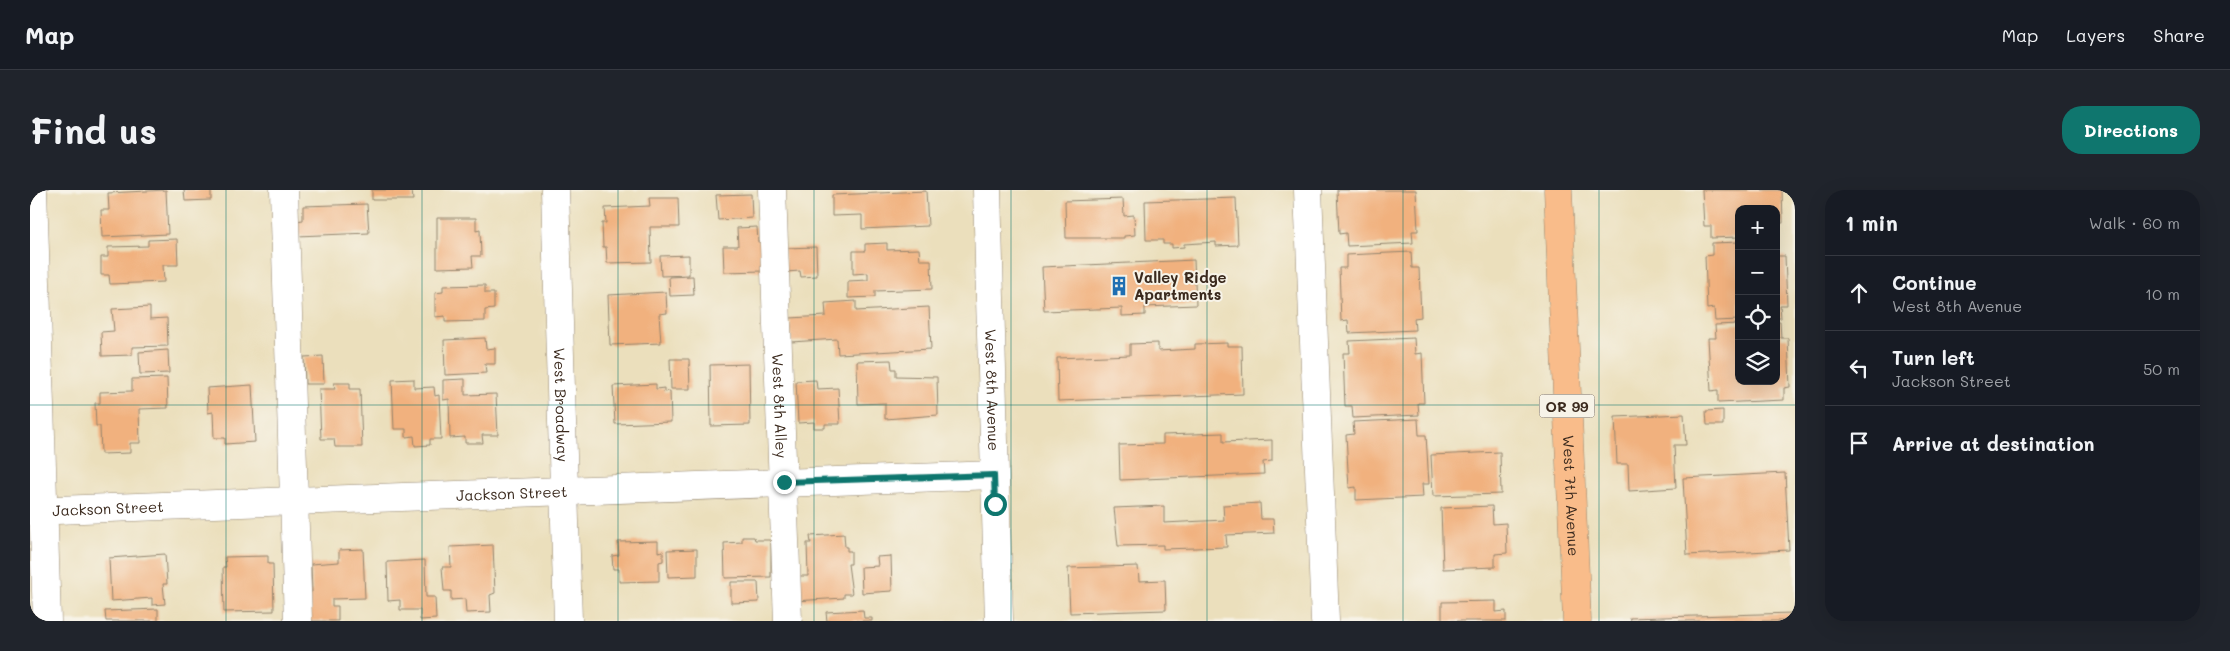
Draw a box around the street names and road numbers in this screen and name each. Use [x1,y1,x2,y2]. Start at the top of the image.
street label: West 8th Avenue [981,329,1004,451]
street label: West Broadway [550,347,573,463]
street label: West 8th Alley [768,353,792,459]
road number: OR 99 [1540,395,1594,418]
street label: West 7th Avenue [1559,435,1584,557]
street label: Jackson Street [456,481,568,505]
street label: Jackson Street [52,496,164,520]

